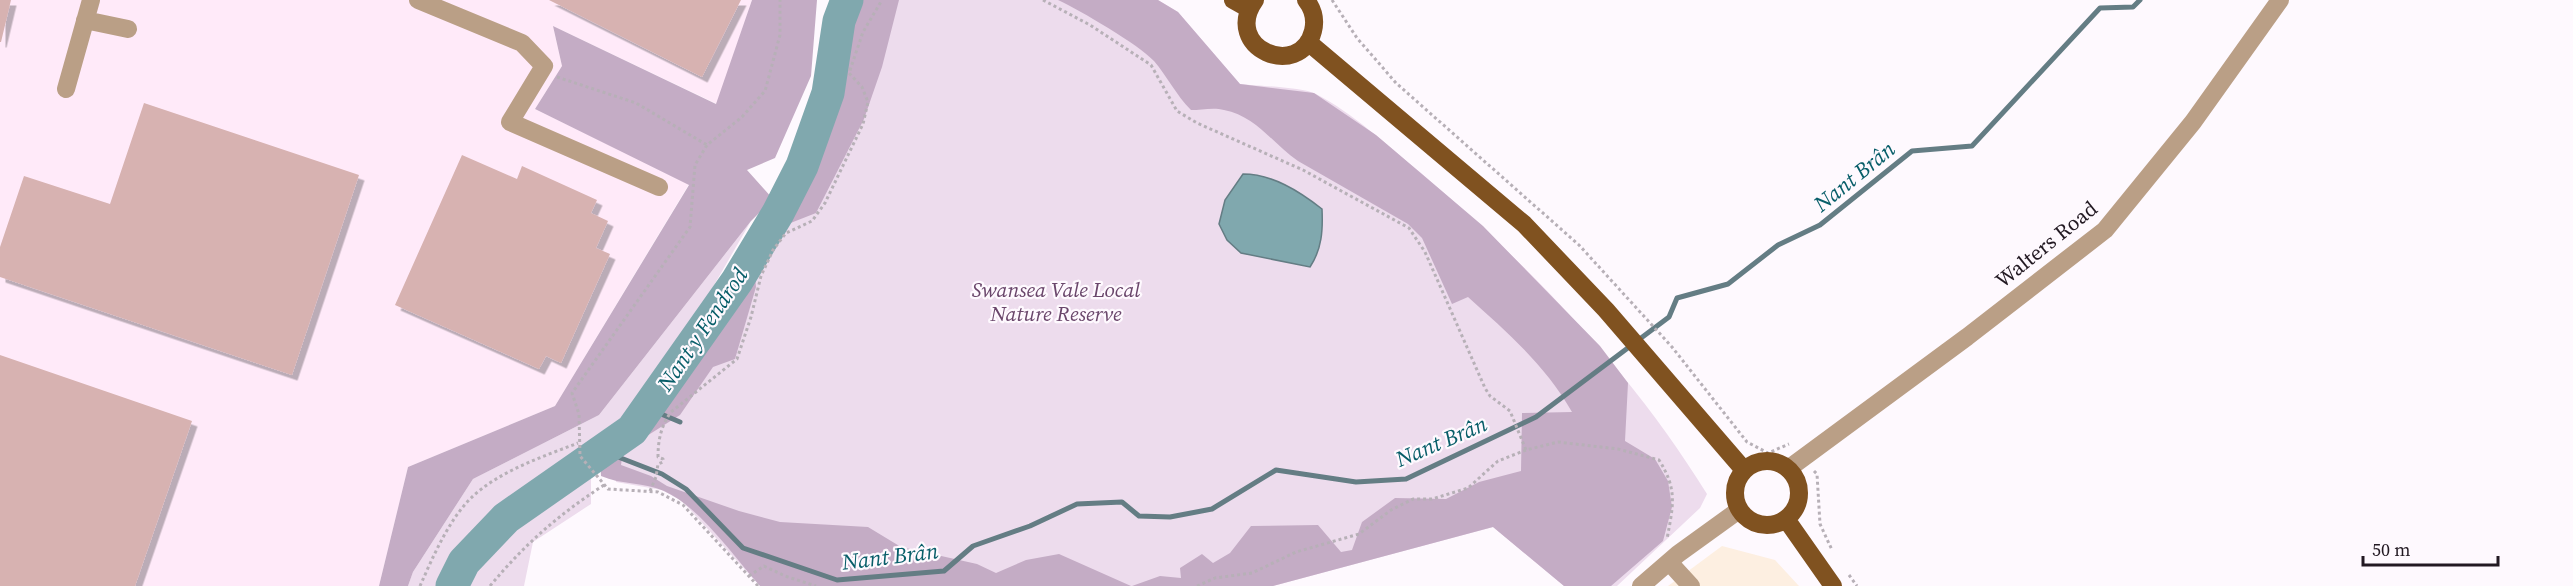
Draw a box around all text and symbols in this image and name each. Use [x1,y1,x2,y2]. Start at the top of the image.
water label: Nant Brân [1806,134,1901,219]
street label: Walters Road [1989,194,2103,294]
water label: Nant y Fendrod [649,261,754,397]
park label: Swansea Vale Local Nature Reserve [972,275,1140,328]
water label: Nant Brân [1390,408,1492,474]
scale bar [2363,529,2498,567]
water label: Nant Brân [839,535,940,577]
text: 50 m [2372,537,2410,562]

